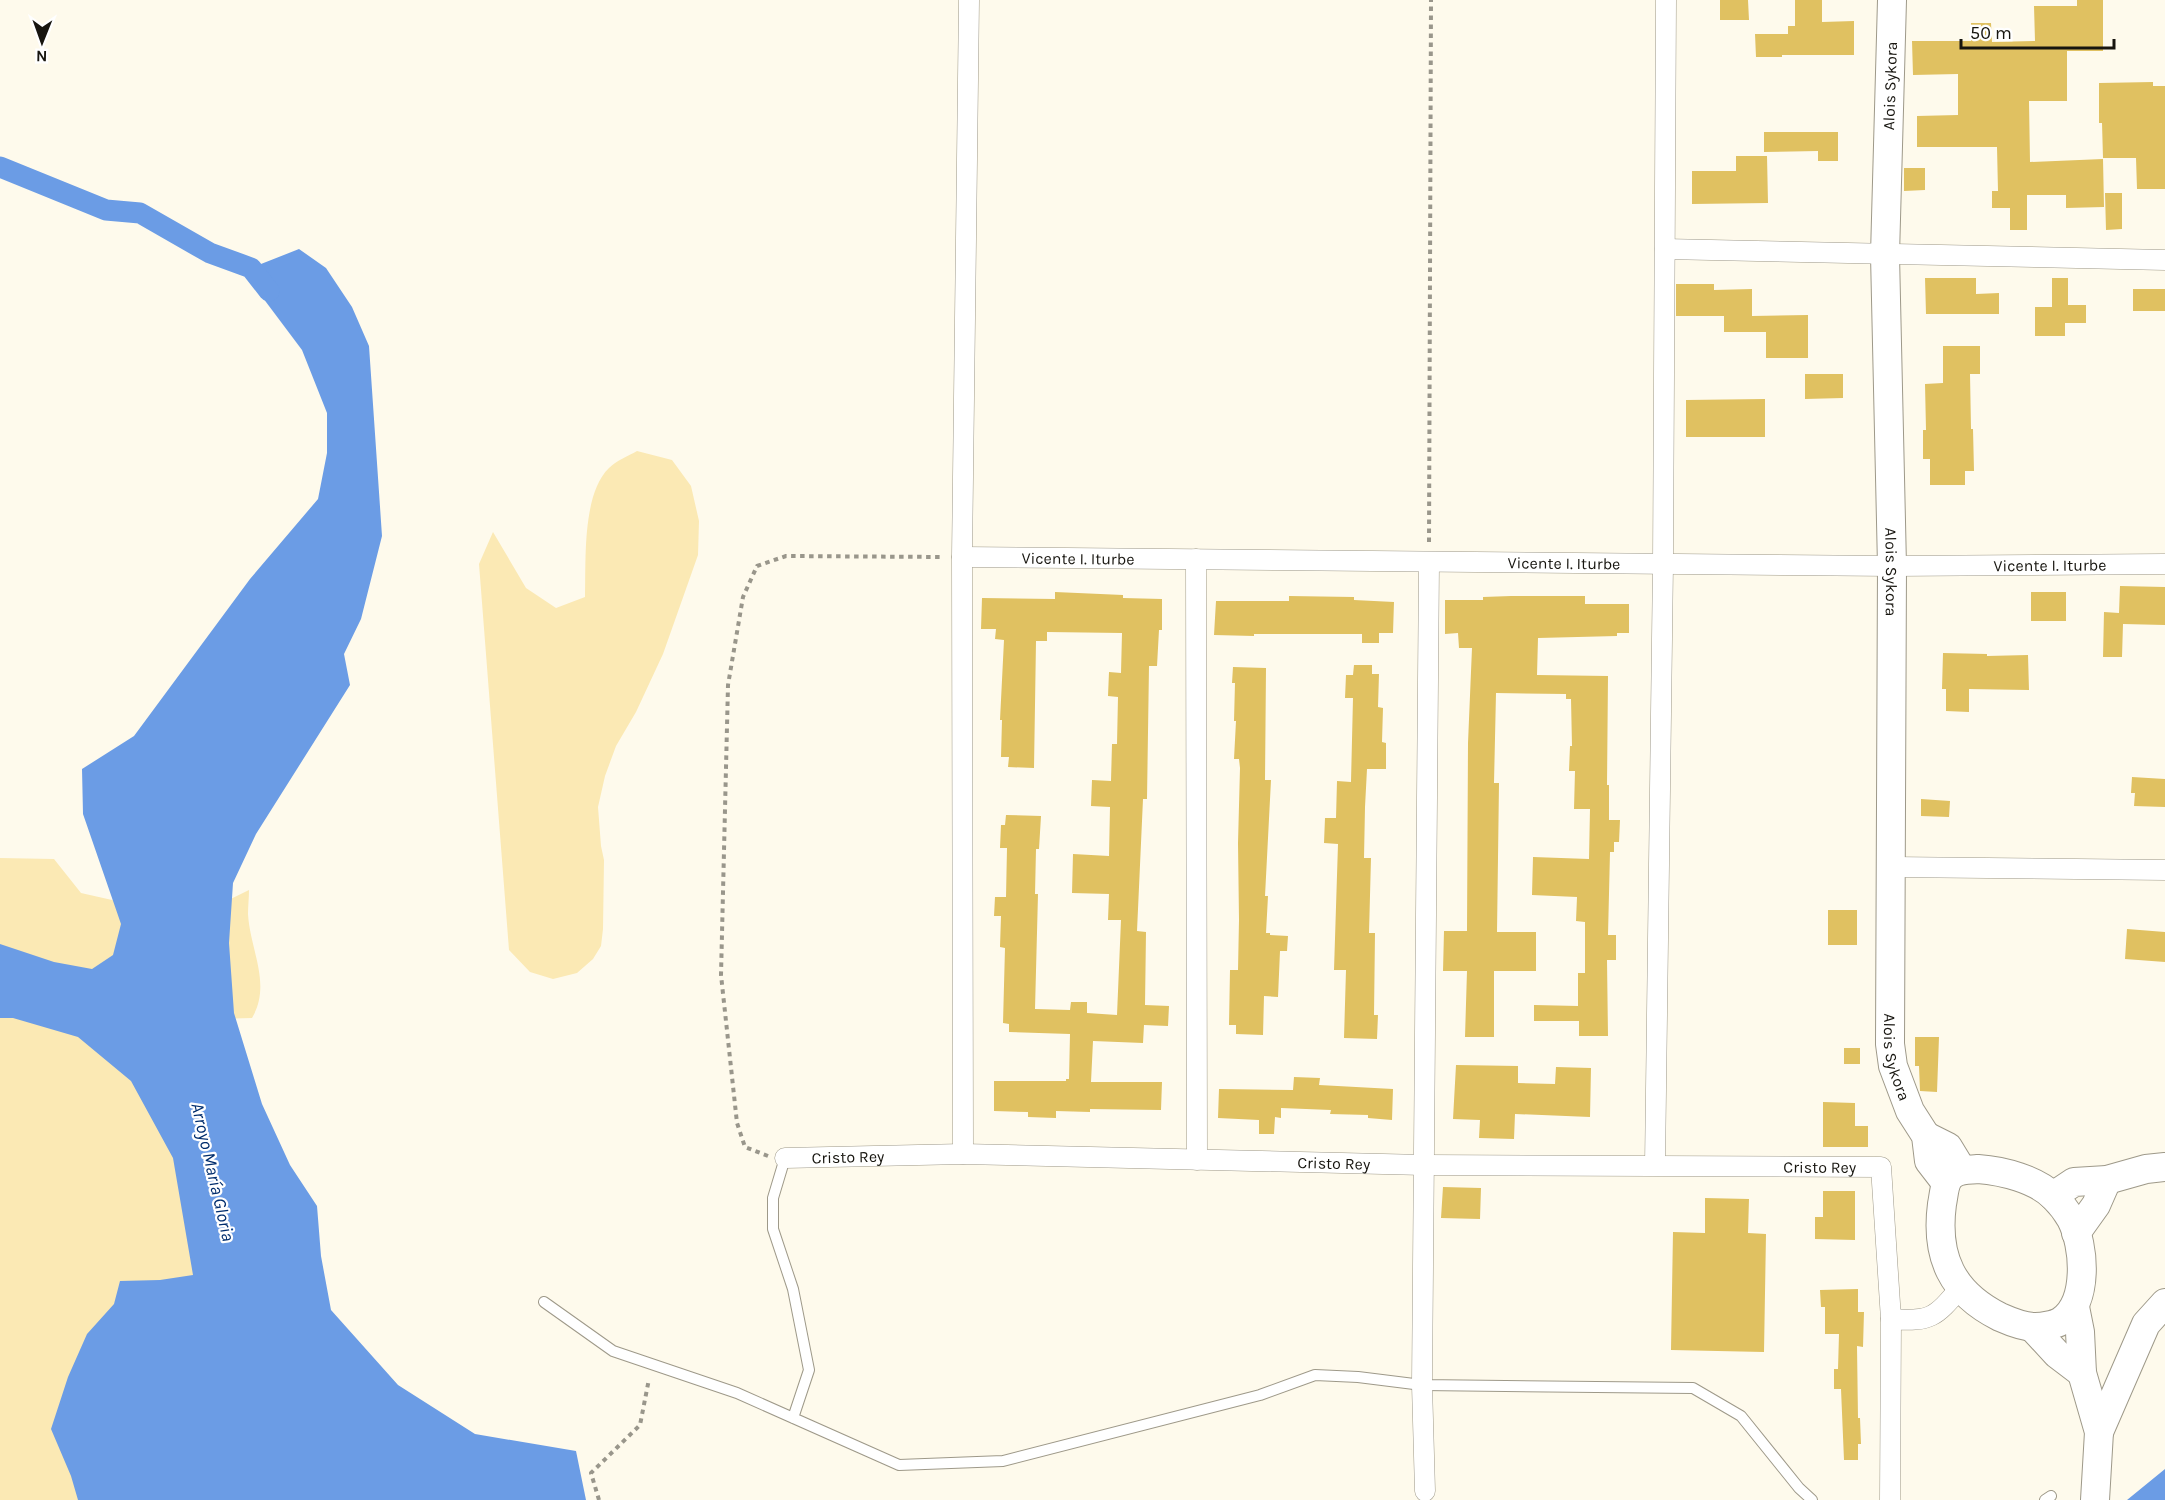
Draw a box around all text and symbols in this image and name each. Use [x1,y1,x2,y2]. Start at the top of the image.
north arrow [12,12,72,72]
scale bar [1961,12,2114,50]
text: 50 m [1970,22,2012,44]
street label: Alois Sykora [1879,41,1901,131]
text: N [36,47,48,66]
street label: Alois Sykora [1882,527,1902,616]
street label: Vicente I. Iturbe [1021,548,1135,568]
street label: Vicente I. Iturbe [1507,553,1620,573]
street label: Vicente I. Iturbe [1993,555,2106,575]
street label: Alois Sykora [1880,1013,1915,1103]
water label: Arroyo María Gloria [186,1100,240,1244]
street label: Cristo Rey [811,1146,885,1167]
street label: Cristo Rey [1297,1152,1371,1173]
street label: Cristo Rey [1783,1157,1857,1176]

